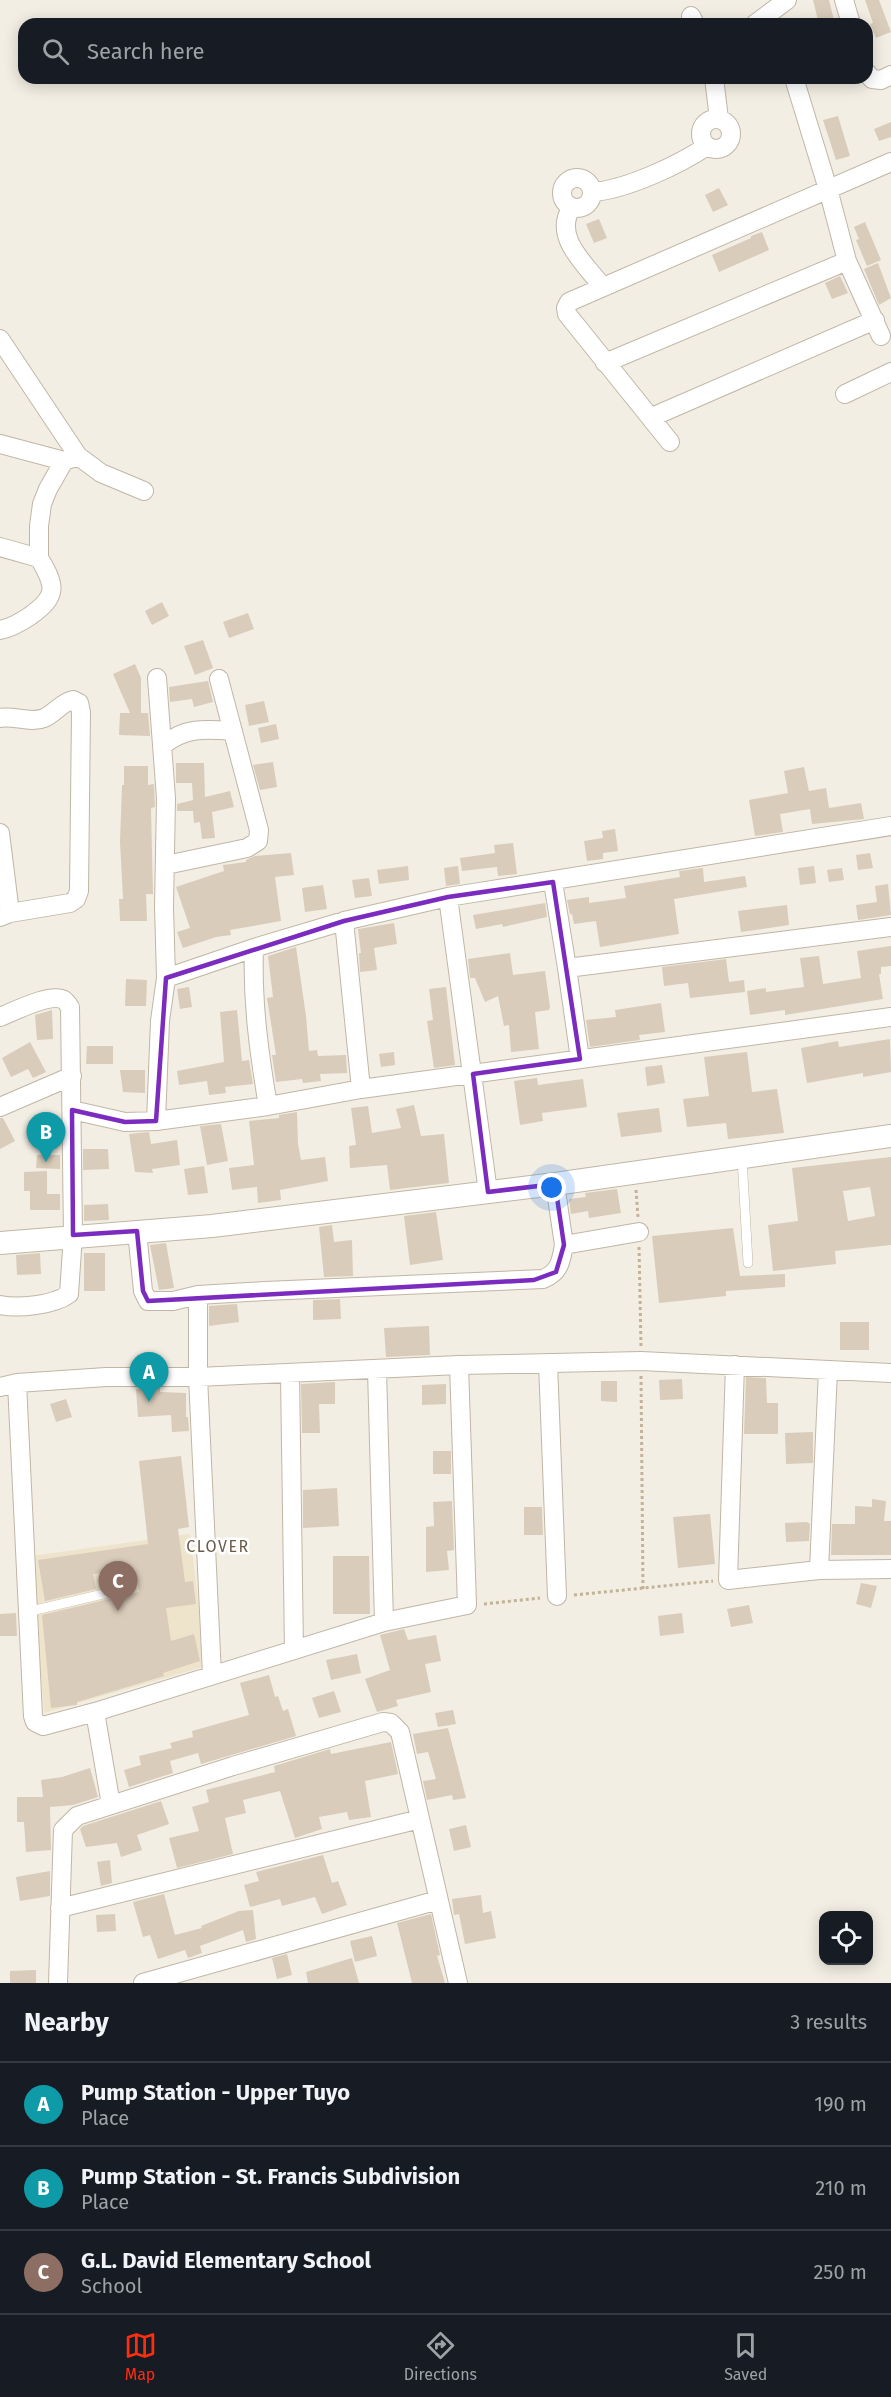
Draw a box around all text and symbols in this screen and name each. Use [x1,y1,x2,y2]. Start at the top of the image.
search box [18,18,873,84]
icon: search [39,35,72,68]
text: Search here [87,38,205,65]
pin: B [26,1112,66,1162]
your location [537,1173,566,1202]
pin: A [130,1352,168,1402]
district label: CLOVER [186,1537,250,1556]
pin: C [98,1562,138,1611]
map controls [819,1911,873,1965]
button: locate [819,1911,873,1965]
text: Nearby [24,2007,109,2038]
text: 3 results [790,2010,867,2034]
text: Pump Station - Upper Tuyo [81,2079,350,2106]
text: A [38,2092,49,2116]
text: 190 m [814,2092,867,2116]
text: Place [81,2106,129,2130]
text: Pump Station - St. Francis Subdivision [81,2163,460,2190]
text: B [37,2176,50,2200]
text: 210 m [815,2176,867,2200]
text: Place [81,2190,129,2214]
text: G.L. David Elementary School [81,2247,371,2274]
text: C [38,2260,49,2284]
text: 250 m [813,2260,867,2284]
text: School [81,2274,142,2298]
tab: Map [124,2329,157,2384]
tab: Directions [404,2329,477,2384]
tab: Saved [724,2329,767,2384]

